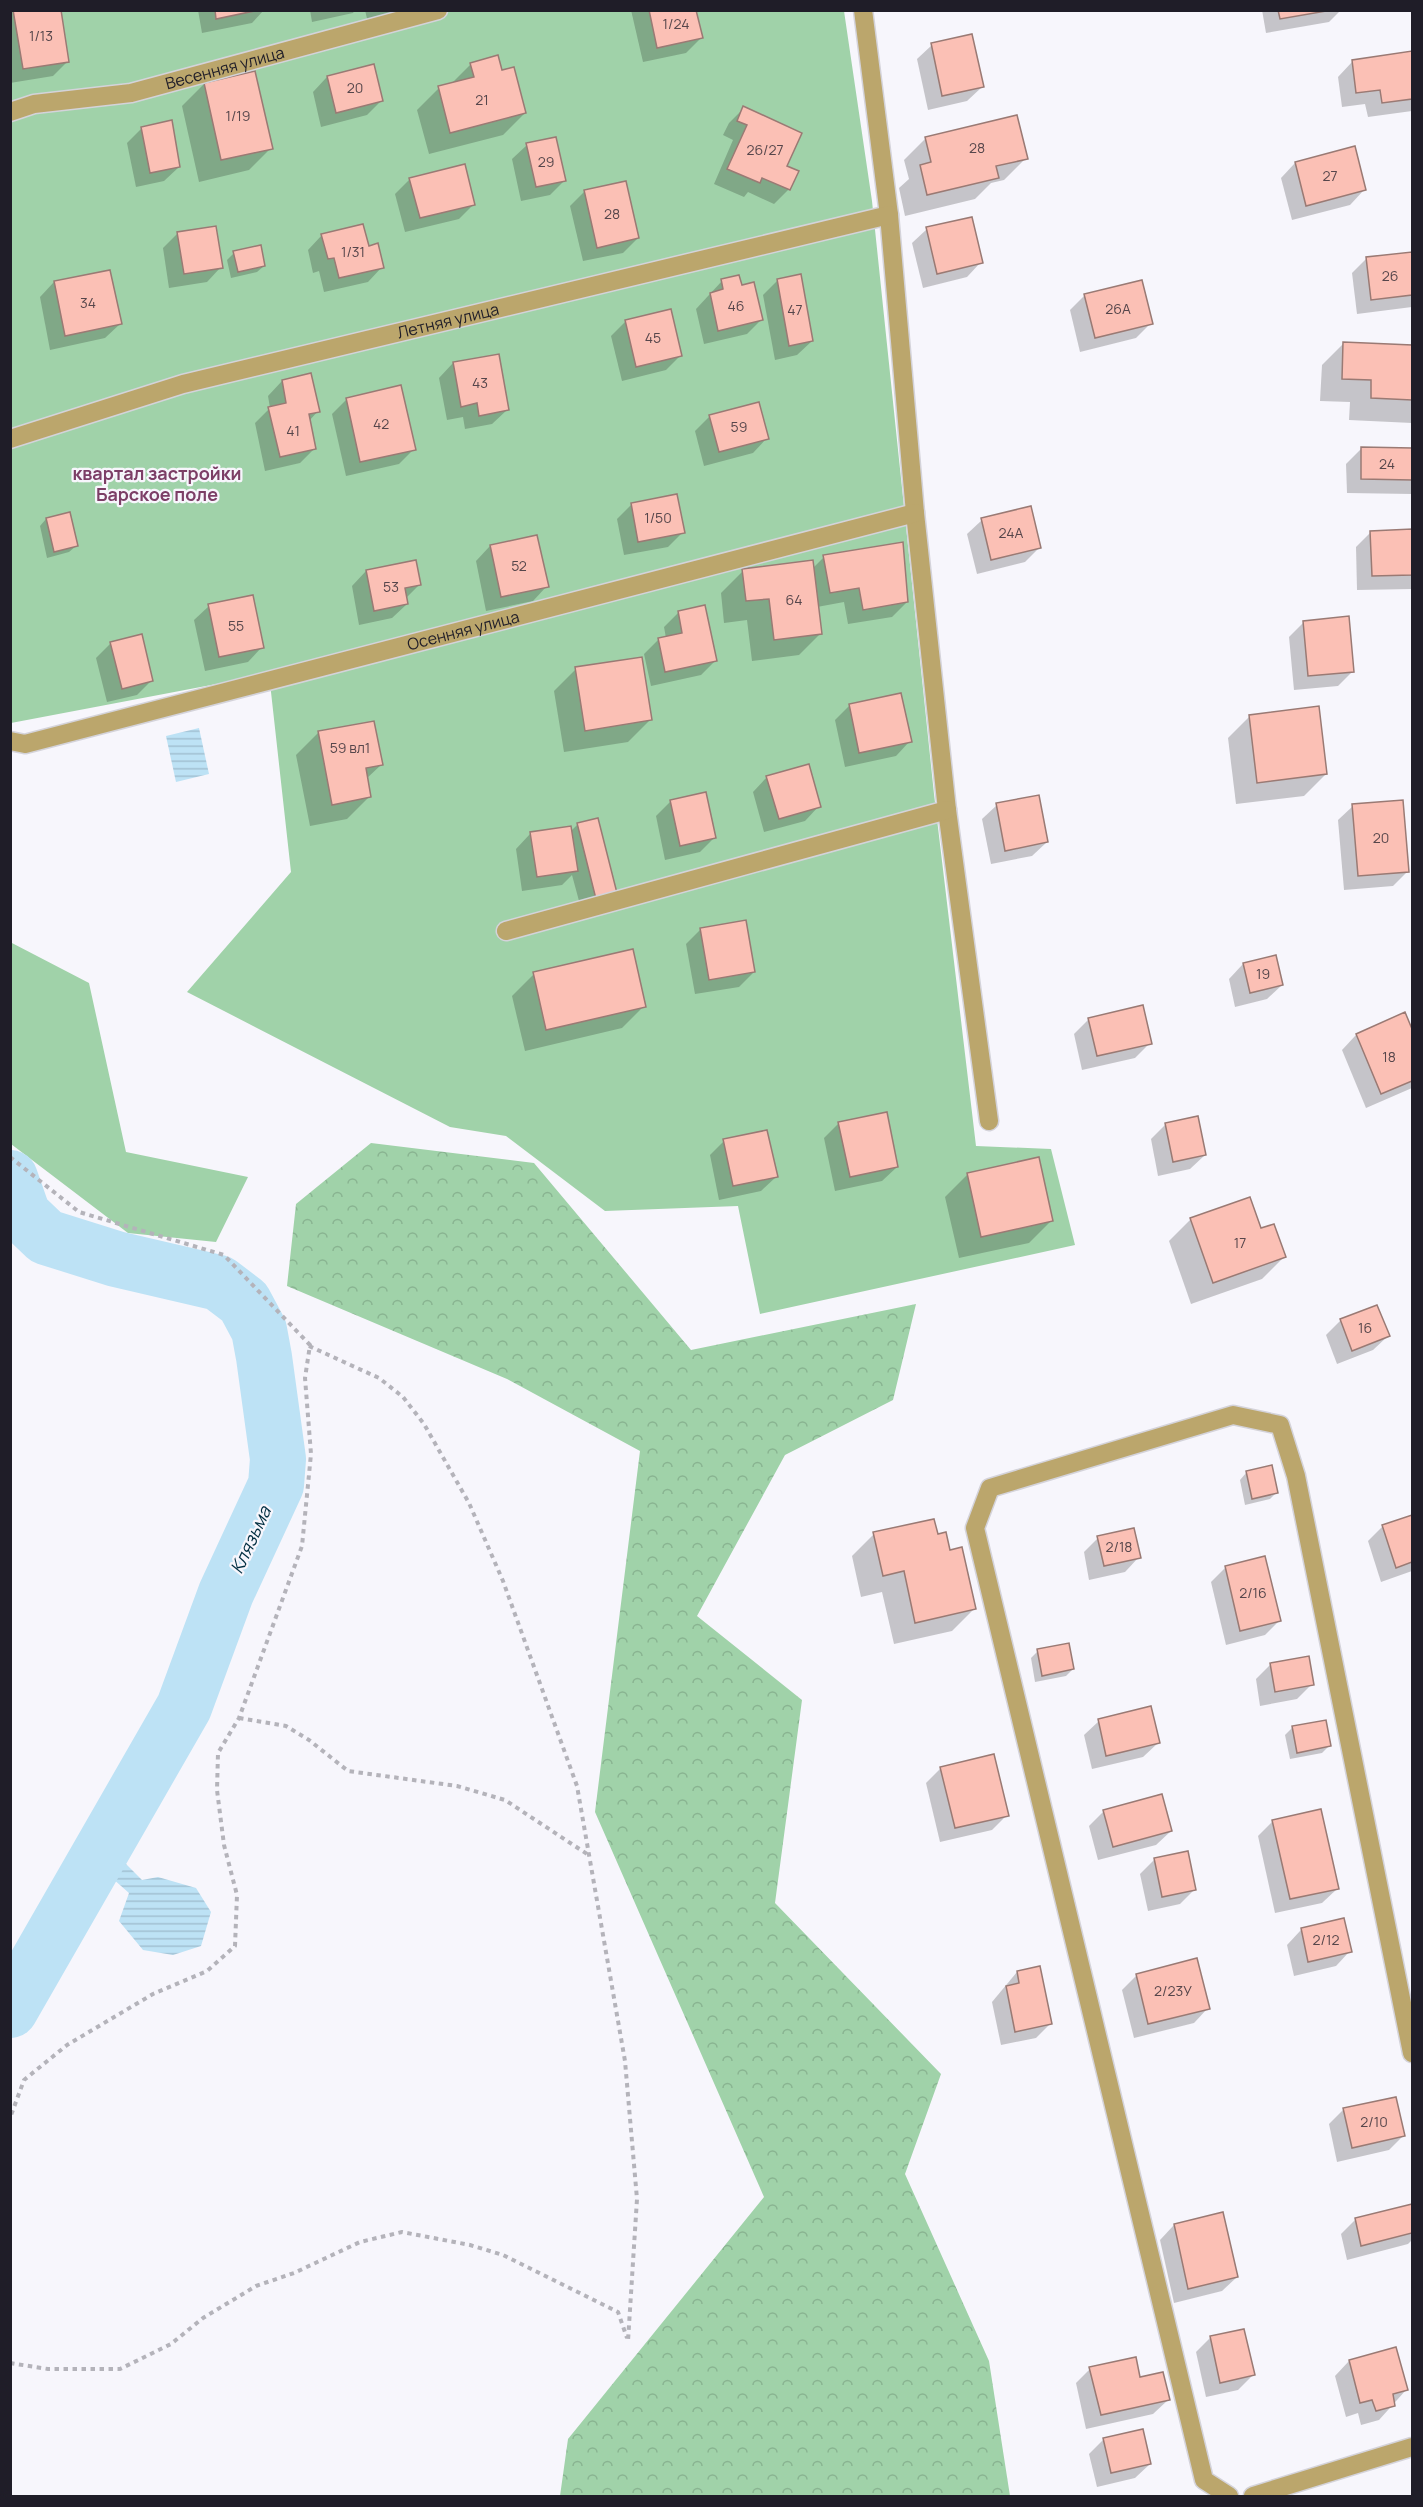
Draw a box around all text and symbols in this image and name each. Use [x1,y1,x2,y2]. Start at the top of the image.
house number: 1/24 [663,14,689,33]
house number: 1/13 [29,26,53,45]
street label: Весенняя улица [163,41,287,94]
house number: 20 [347,78,363,97]
house number: 21 [475,90,489,109]
house number: 1/19 [225,106,251,125]
house number: 28 [969,138,985,157]
house number: 26/27 [746,140,784,159]
house number: 29 [538,152,554,171]
house number: 27 [1322,166,1338,185]
house number: 28 [604,204,620,223]
house number: 1/31 [341,242,365,261]
house number: 26 [1382,266,1398,285]
house number: 34 [80,293,96,312]
house number: 46 [728,296,744,315]
street label: Летняя улица [395,298,501,343]
house number: 26А [1105,299,1131,318]
house number: 47 [787,300,803,319]
house number: 45 [645,328,661,347]
house number: 43 [472,373,488,392]
house number: 42 [373,414,389,433]
house number: 59 [731,417,747,436]
house number: 41 [286,421,300,440]
house number: 24 [1379,454,1395,473]
district label: квартал застройки Барское поле [73,461,241,506]
house number: 1/50 [644,508,672,527]
house number: 24А [999,523,1024,542]
house number: 52 [511,556,527,575]
house number: 53 [383,577,399,596]
house number: 64 [786,590,802,609]
street label: Осенняя улица [405,605,522,655]
house number: 55 [228,616,244,635]
house number: 59 вл1 [330,738,370,757]
house number: 20 [1373,828,1389,847]
house number: 19 [1256,964,1270,983]
house number: 18 [1382,1047,1396,1066]
house number: 17 [1234,1233,1246,1252]
house number: 16 [1358,1318,1372,1337]
water label: Клязьма [224,1501,276,1577]
house number: 2/18 [1106,1537,1133,1556]
house number: 2/16 [1239,1583,1267,1602]
house number: 2/12 [1313,1930,1339,1949]
house number: 2/23У [1154,1981,1192,2000]
house number: 2/10 [1360,2112,1388,2131]

